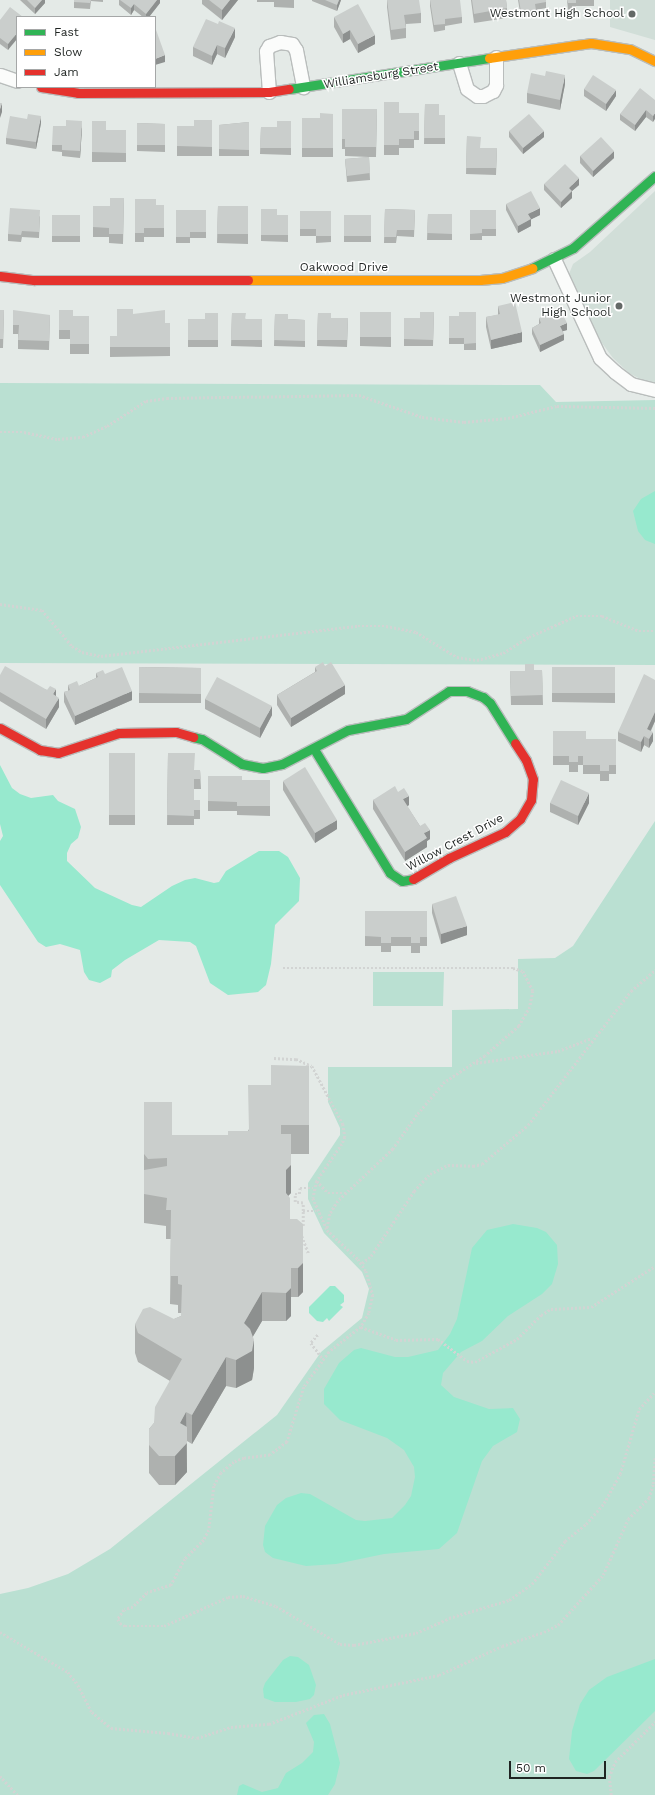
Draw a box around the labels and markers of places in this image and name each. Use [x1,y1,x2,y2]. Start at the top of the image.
place label: Westmont High School [490,7,624,21]
marker: Westmont High School [627,9,637,19]
place label: Westmont Junior High School [510,292,611,320]
marker: Westmont Junior High School [614,301,624,311]

